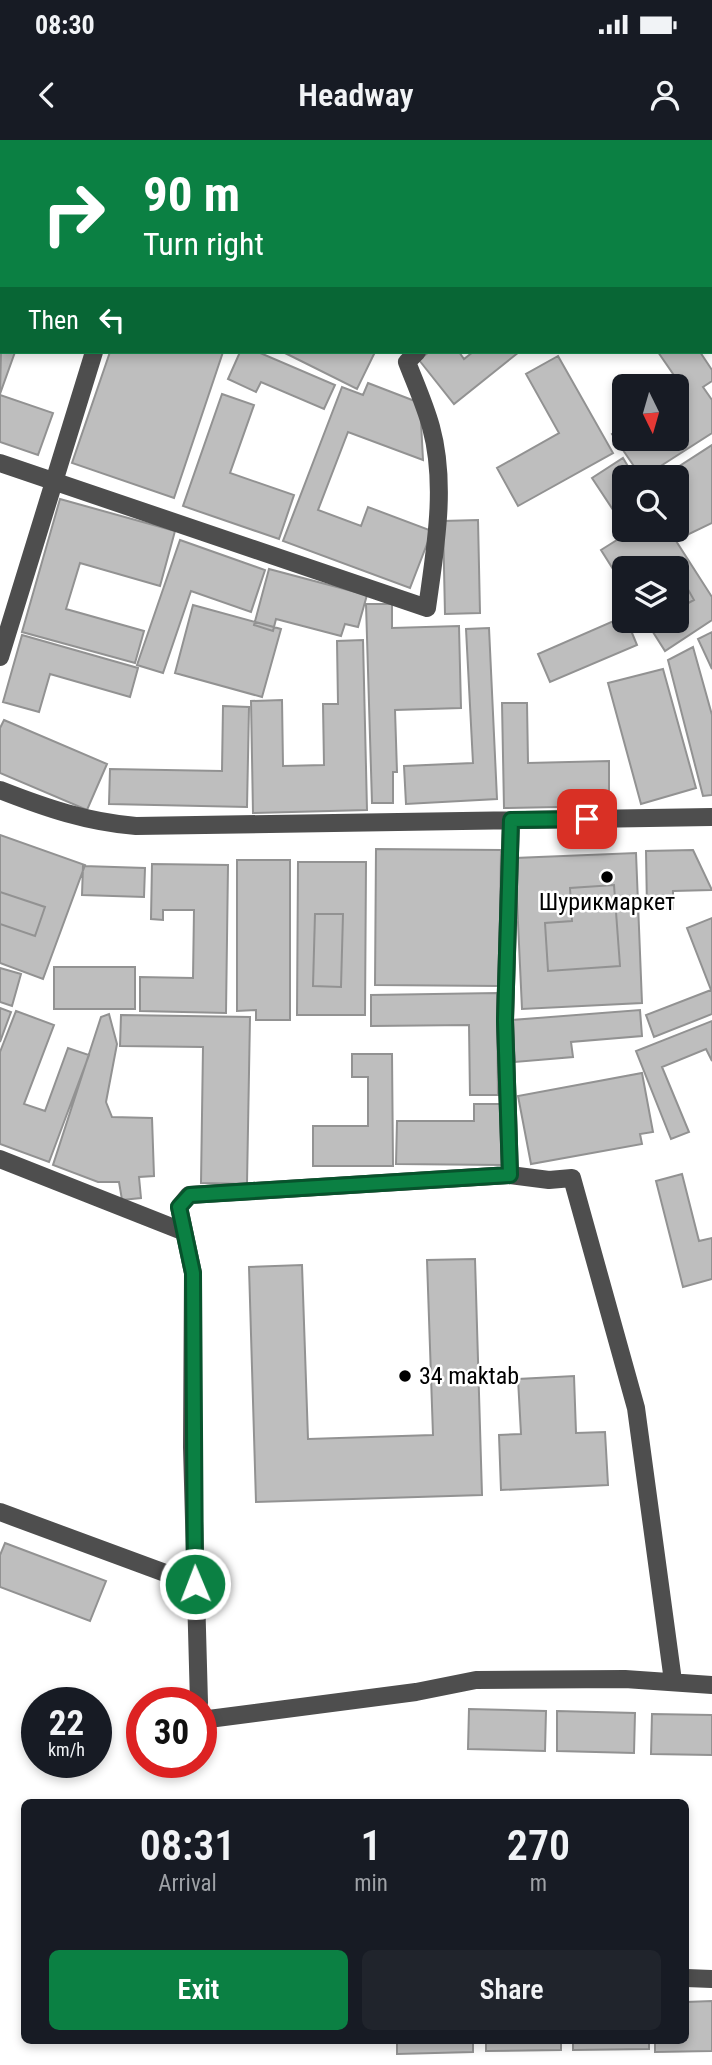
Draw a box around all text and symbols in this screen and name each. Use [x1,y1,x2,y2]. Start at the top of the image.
text: 08:30 [35,10,95,40]
icon: back [28,76,66,114]
text: Headway [298,76,414,114]
icon: person [646,76,684,114]
text: 90 m [143,166,240,223]
icon: right [28,168,119,259]
text: Turn right [143,225,264,263]
icon: left [93,301,131,339]
text: Then [28,305,79,335]
north arrow [612,374,690,452]
map controls [612,374,689,633]
button: search [612,465,689,542]
button: layers [612,556,689,633]
pin [557,789,617,849]
icon: arrive [568,800,606,838]
marker: Шурикмаркет [599,869,615,885]
place label: Шурикмаркет [539,888,675,916]
place label: 34 maktab [419,1362,519,1390]
marker: 34 maktab [397,1368,413,1384]
position arrow [158,1547,232,1621]
speed limit sign: 30 [126,1687,217,1778]
text: 22 [49,1703,84,1744]
text: km/h [48,1739,85,1760]
text: 08:31 [140,1821,235,1870]
text: 1 [361,1821,382,1870]
text: 270 [507,1821,570,1870]
text: Arrival [158,1870,217,1897]
text: min [354,1870,388,1897]
text: m [530,1870,547,1897]
button: Exit [49,1950,348,2030]
button: Share [362,1950,661,2030]

